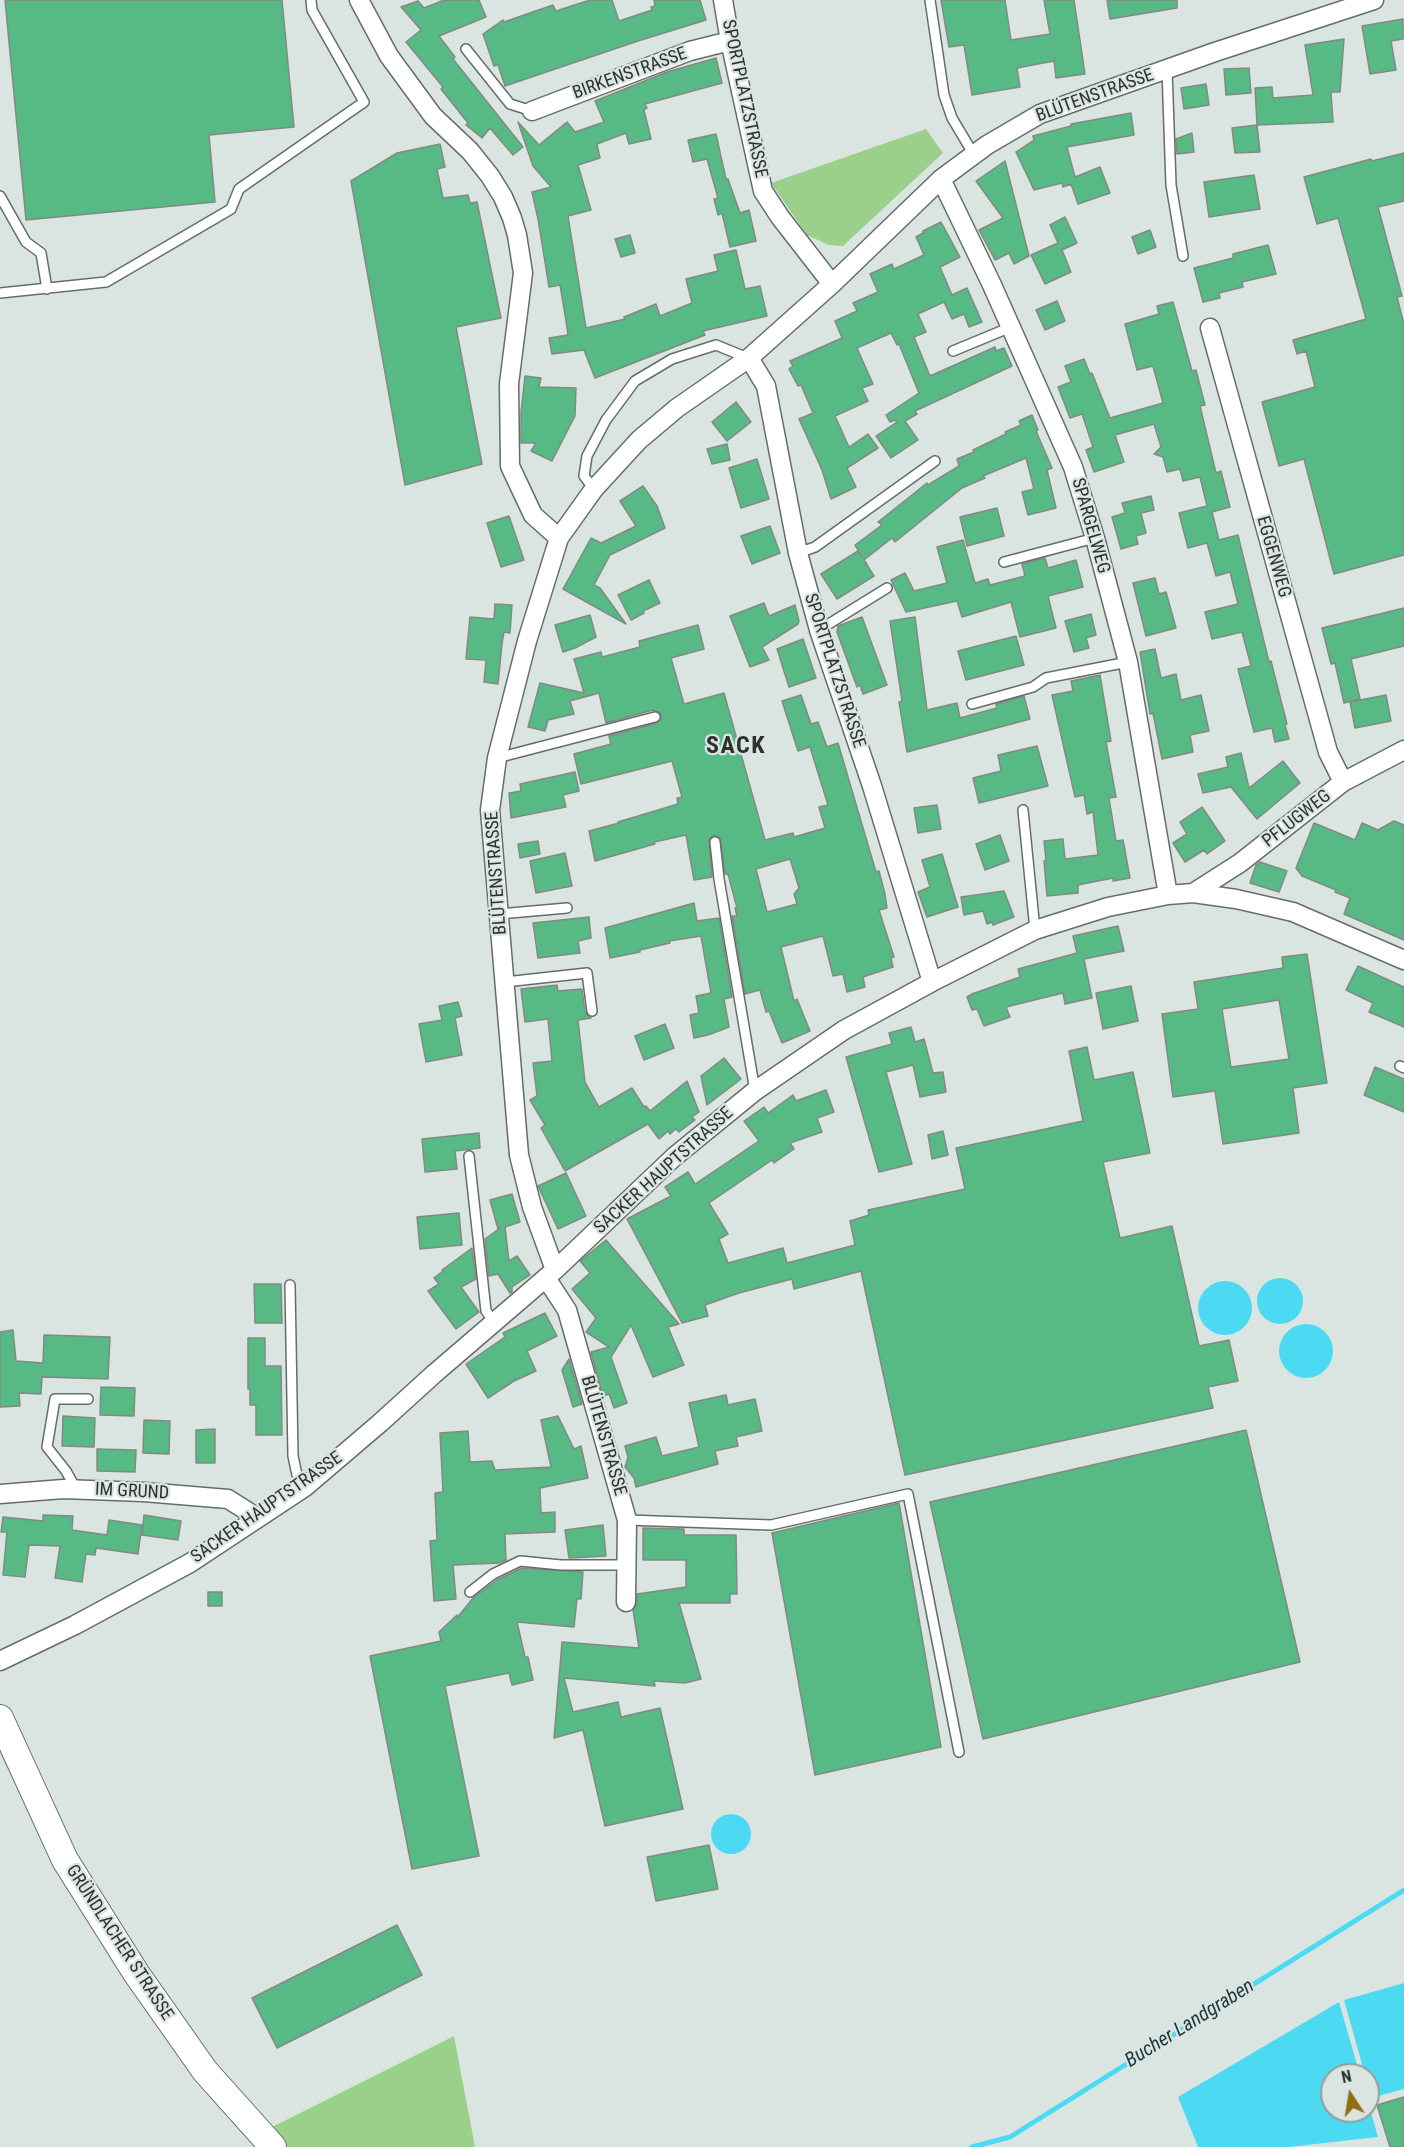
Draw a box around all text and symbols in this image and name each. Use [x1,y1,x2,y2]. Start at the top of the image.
street label: SPORTPLATZSTRASSE [717,18,771,180]
street label: BIRKENSTRASSE [570,43,690,105]
street label: BLÜTENSTRASSE [1033,65,1157,127]
street label: SPARGELWEG [1066,476,1114,576]
street label: EGGENWEG [1251,514,1295,600]
street label: SPORTPLATZSTRASSE [799,591,869,751]
district label: SACK [706,733,766,761]
street label: PFLUGWEG [1259,786,1335,852]
street label: BLÜTENSTRASSE [482,811,512,935]
street label: SACKER HAUPTSTRASSE [590,1103,738,1239]
street label: BLÜTENSTRASSE [576,1374,630,1498]
street label: SACKER HAUPTSTRASSE [187,1448,347,1568]
street label: IM GRUND [95,1479,169,1505]
street label: GRÜNDLACHER STRASSE [61,1861,177,2025]
water label: Bucher Landgraben [1121,1975,1259,2073]
north arrow [1320,2063,1380,2123]
text: N [1340,2067,1353,2087]

